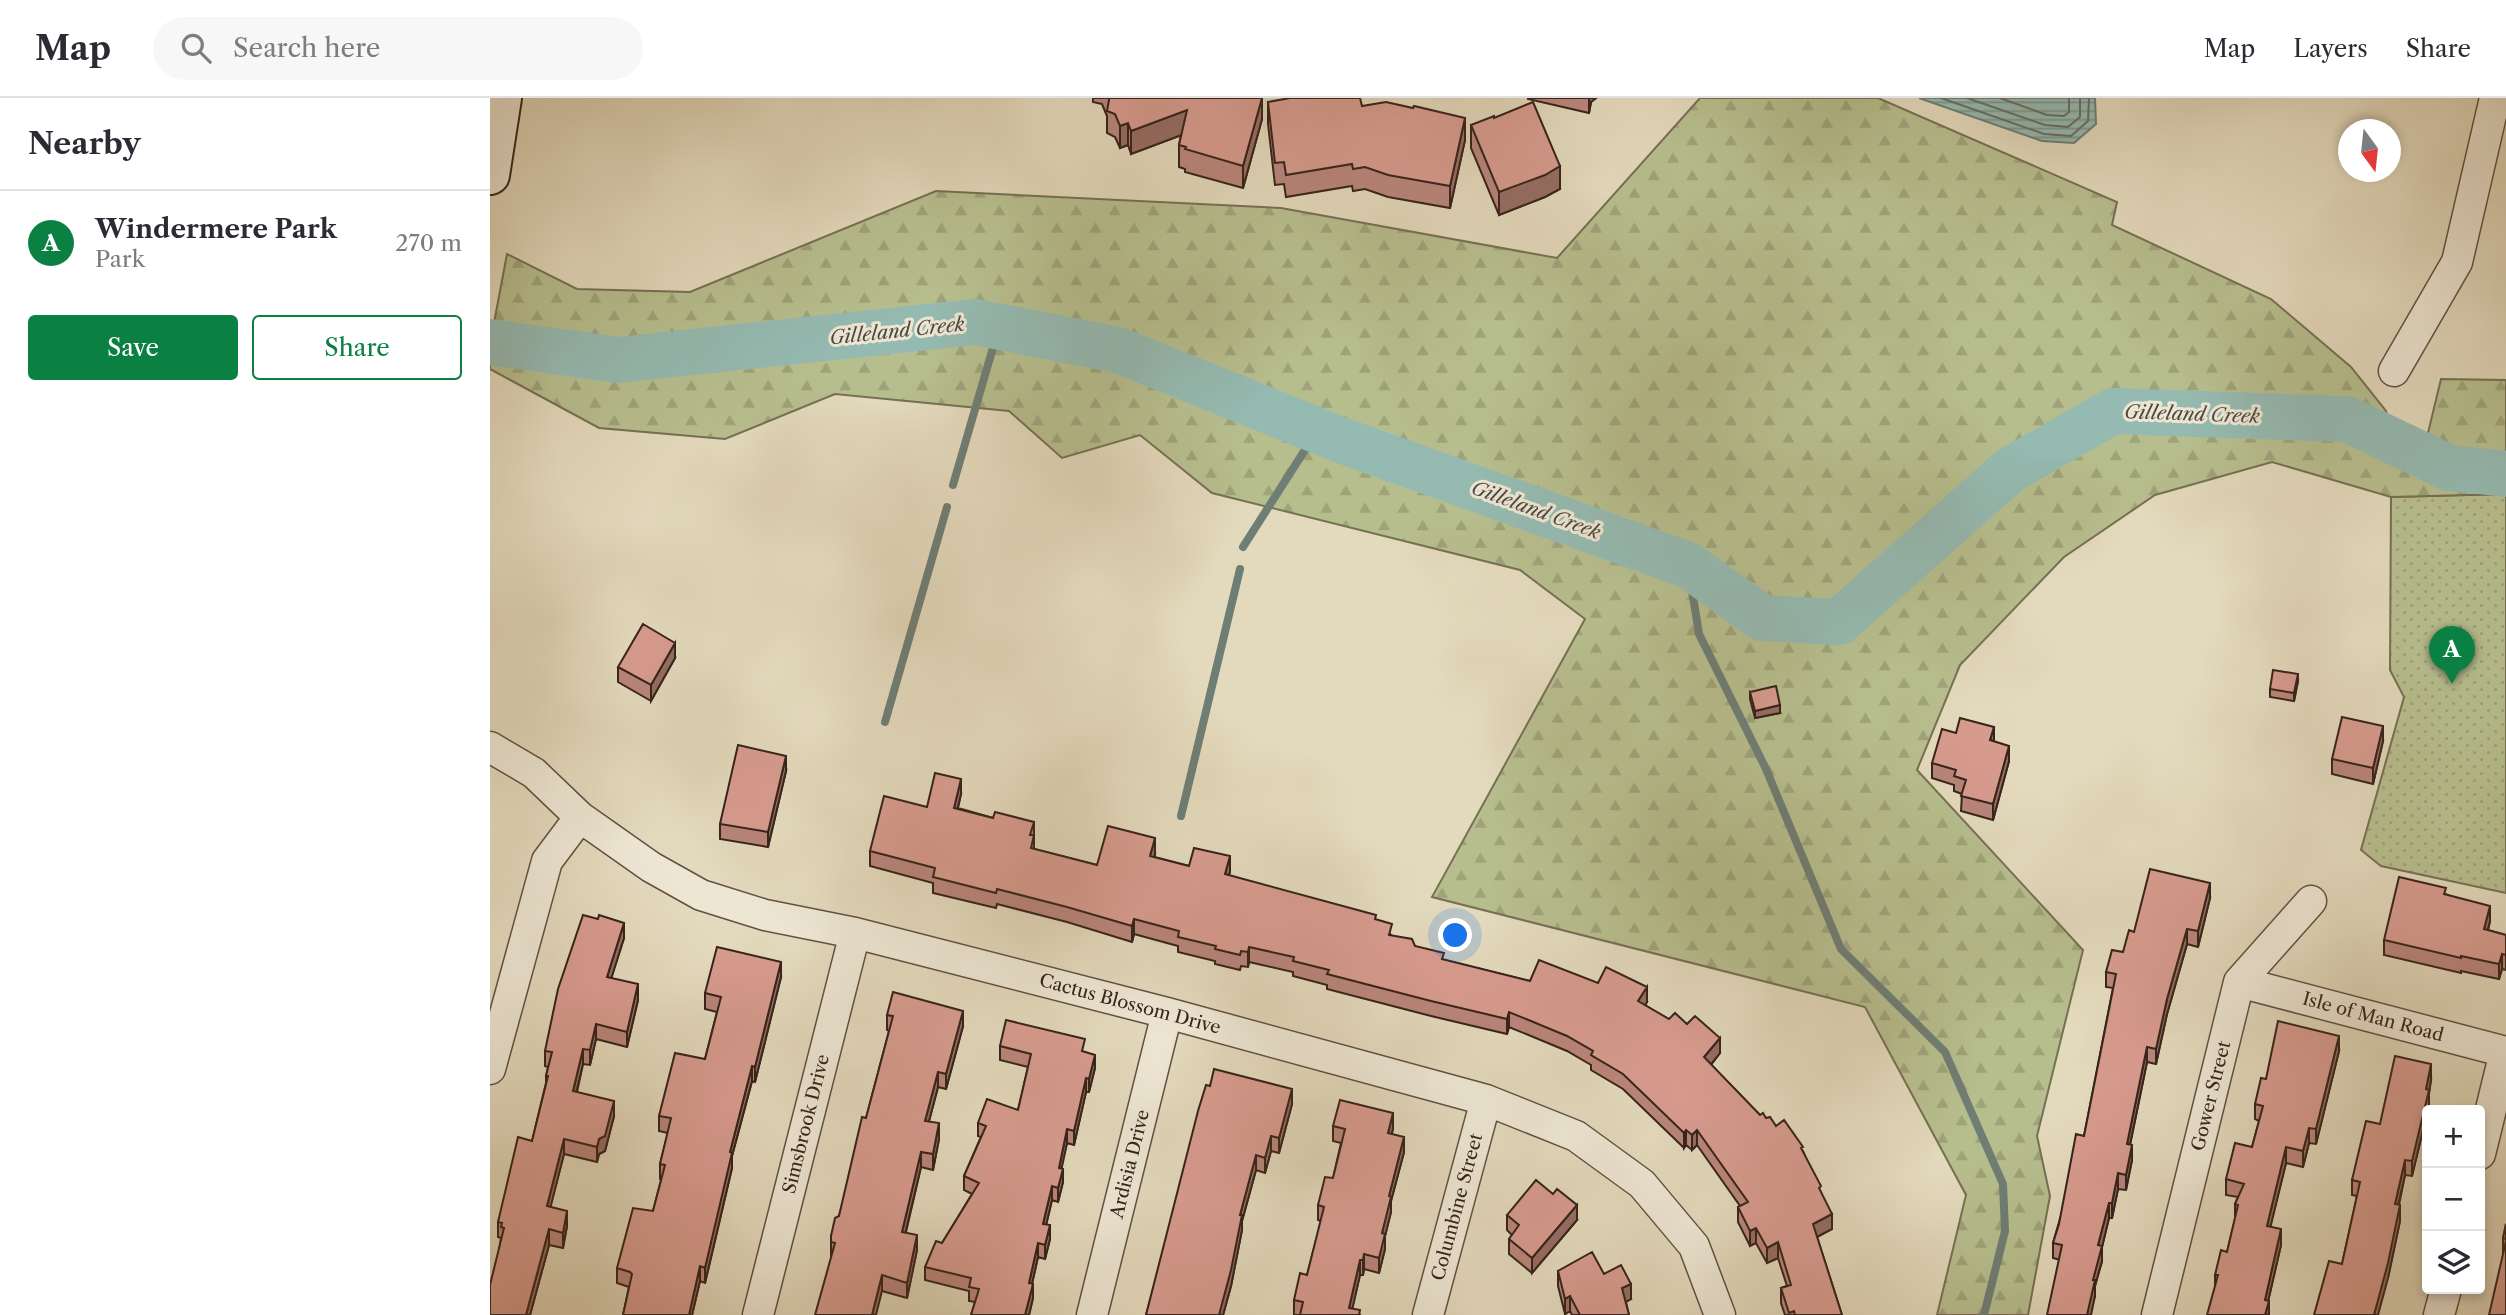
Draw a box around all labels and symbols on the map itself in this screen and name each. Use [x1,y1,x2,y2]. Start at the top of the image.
north arrow [2338,119,2401,182]
water label: Gilleland Creek [828,312,966,350]
water label: Gilleland Creek [2124,400,2260,428]
water label: Gilleland Creek [1468,476,1604,544]
pin: A [2429,626,2475,684]
your location [1438,918,1472,952]
street label: Cactus Blossom Drive [1037,969,1223,1039]
street label: Isle of Man Road [2300,988,2446,1046]
street label: Gower Street [2187,1038,2235,1153]
street label: Simsbrook Drive [778,1052,834,1196]
street label: Ardisia Drive [1106,1107,1154,1222]
street label: Columbine Street [1427,1130,1487,1283]

